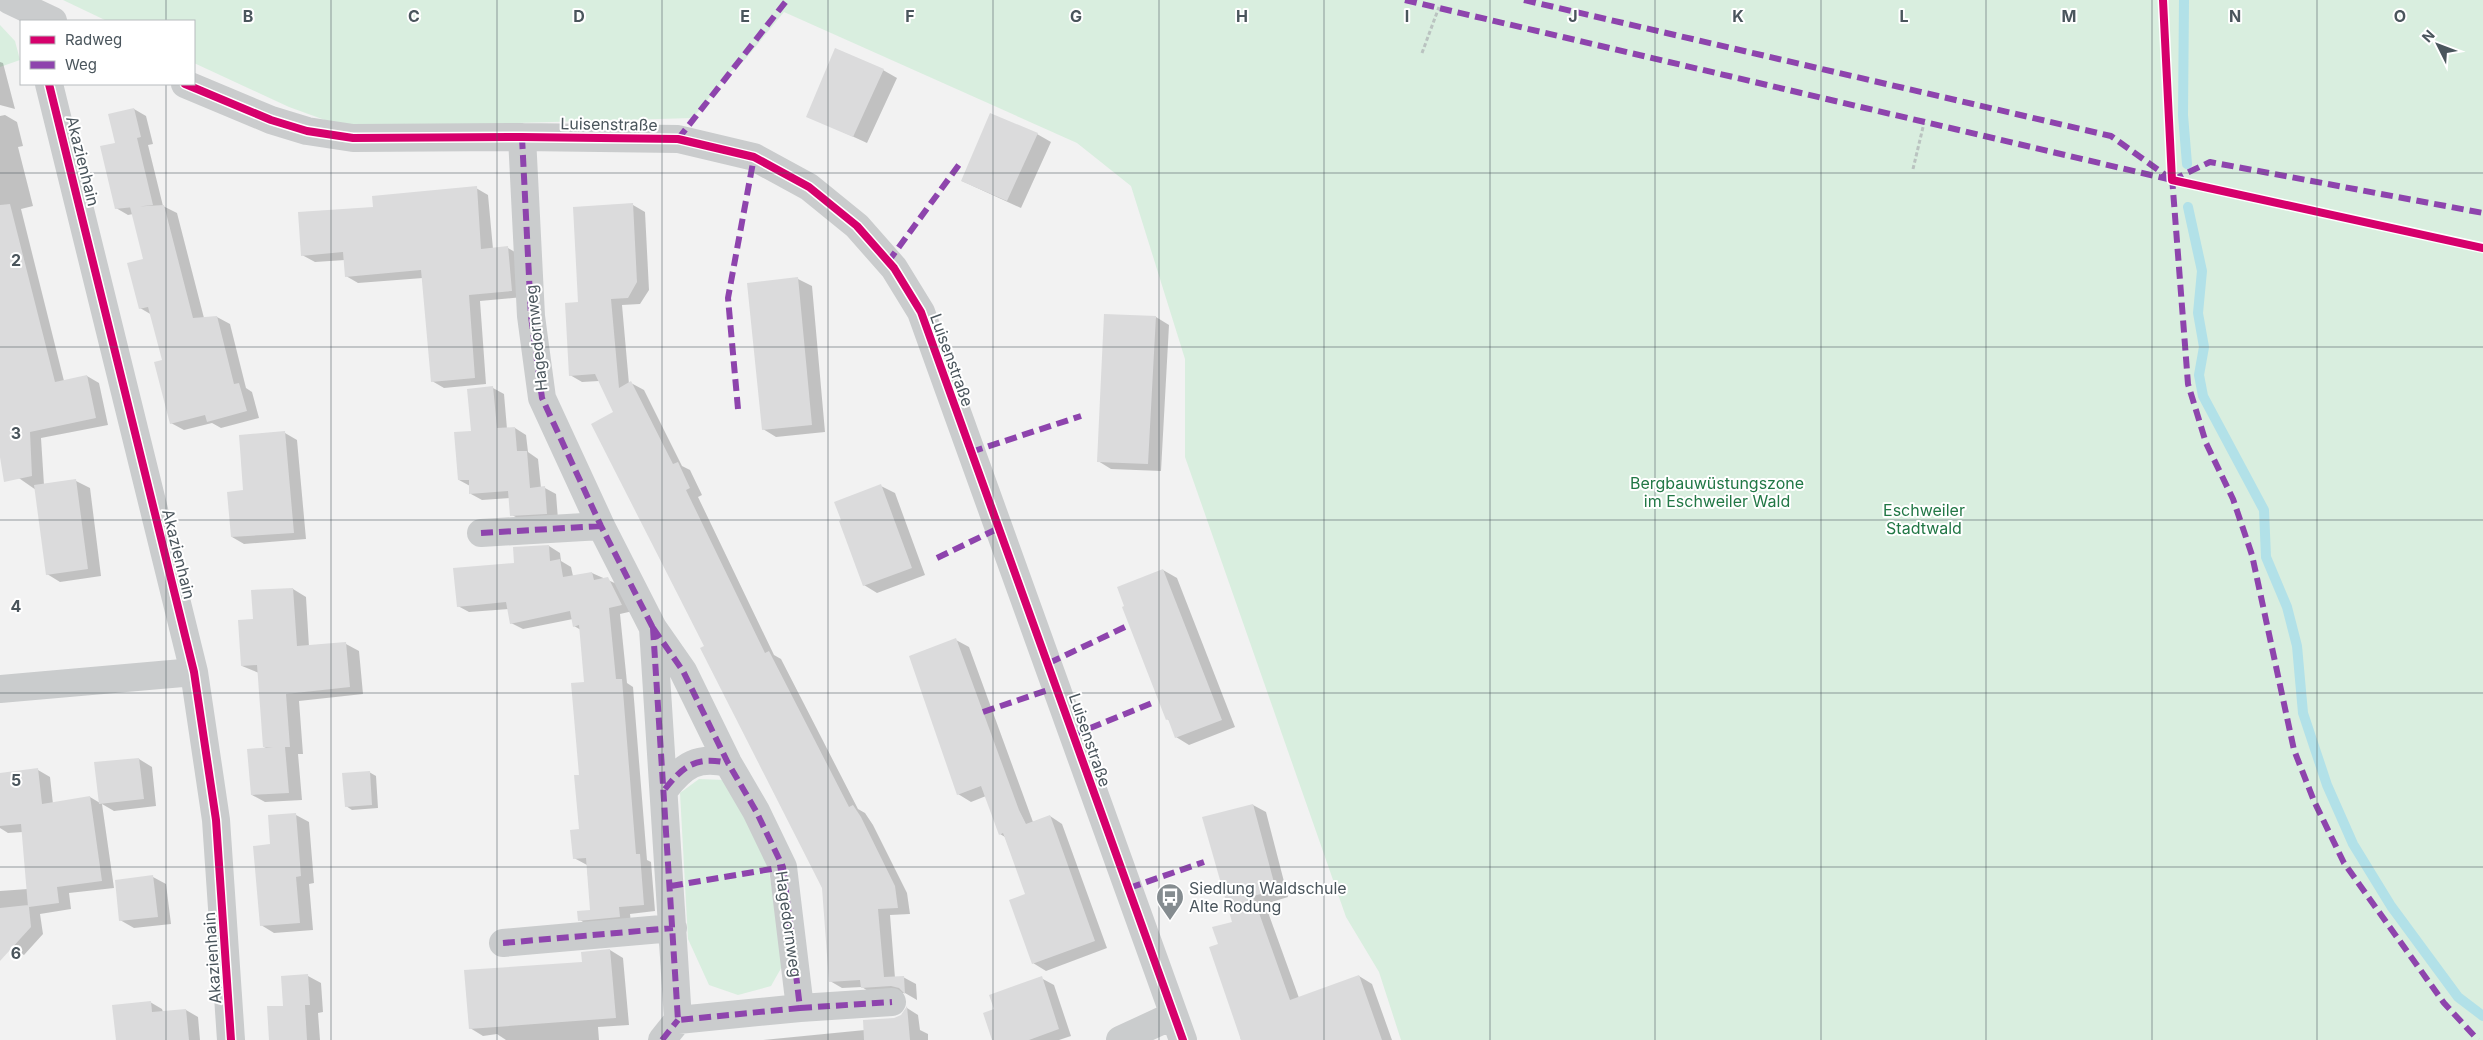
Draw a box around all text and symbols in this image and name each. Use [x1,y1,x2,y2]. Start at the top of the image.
text: B [243,6,253,26]
text: C [408,6,420,26]
text: D [573,6,585,26]
text: E [740,6,750,26]
text: F [905,6,915,26]
text: G [1070,6,1082,26]
text: H [1236,6,1248,26]
text: I [1405,6,1409,26]
text: J [1568,6,1578,26]
text: K [1732,6,1744,26]
text: L [1899,6,1909,26]
text: M [2062,6,2076,26]
text: N [2229,6,2241,26]
text: O [2394,6,2406,26]
legend [20,20,195,85]
north arrow [2413,20,2463,70]
text: N [2418,26,2438,46]
text: Radweg [65,30,122,49]
text: Weg [65,55,97,74]
street label: Luisenstraße [560,113,658,135]
street label: Akazienhain [62,114,104,208]
text: 2 [11,250,21,270]
street label: Hagedornweg [520,284,552,392]
street label: Luisenstraße [926,311,978,409]
text: 3 [11,423,21,443]
park label: Bergbauwüstungszone im Eschweiler Wald [1630,473,1804,511]
park label: Eschweiler Stadtwald [1883,500,1965,538]
street label: Akazienhain [158,507,200,601]
text: 4 [11,596,22,616]
street label: Luisenstraße [1065,691,1115,789]
text: 5 [11,770,21,790]
street label: Hagedornweg [772,870,806,978]
place label: Siedlung Waldschule Alte Rodung [1189,878,1347,916]
bus stop icon: Siedlung Waldschule Alte Rodung [1155,882,1185,921]
street label: Akazienhain [199,911,225,1005]
text: 6 [11,943,21,963]

